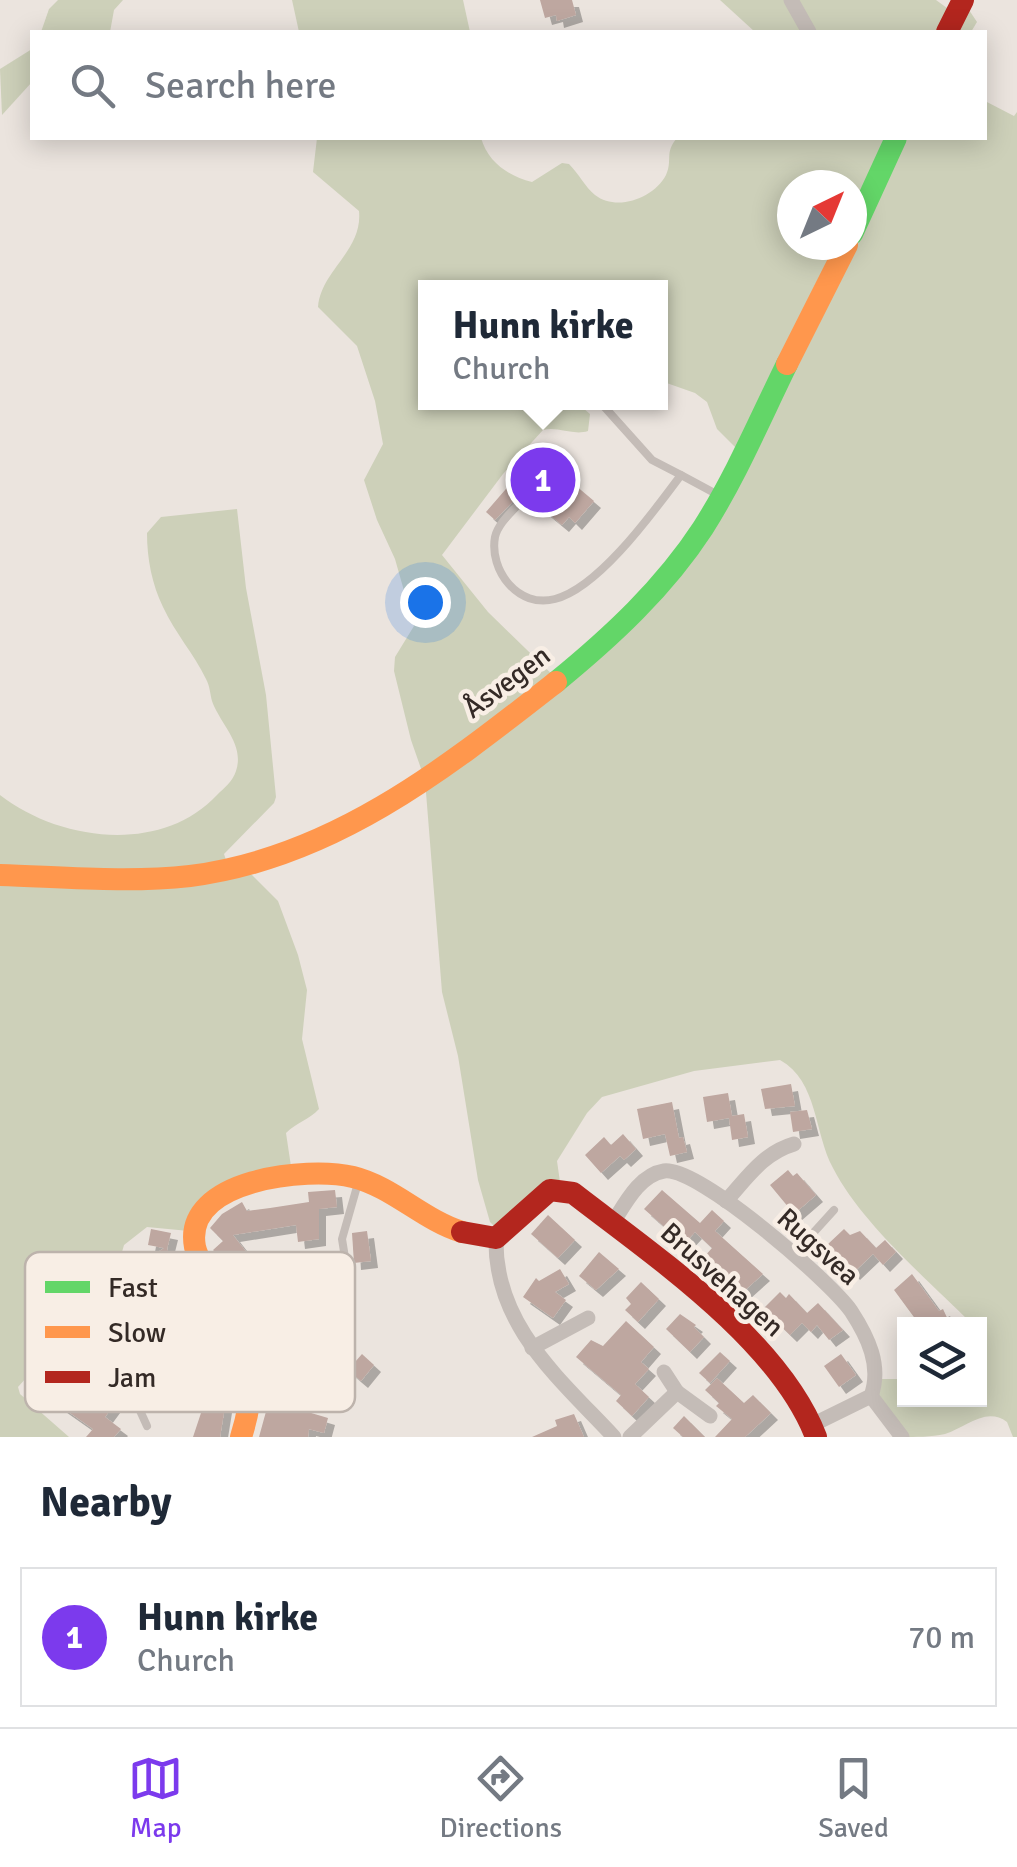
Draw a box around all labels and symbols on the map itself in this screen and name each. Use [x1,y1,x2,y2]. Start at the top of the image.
north arrow [777,170,867,260]
pin: 1 [510,442,576,518]
your location [400,577,451,628]
street label: Åsvegen [457,638,557,726]
street label: Rugsvea [770,1201,866,1293]
street label: Brusvehagen [653,1216,791,1344]
legend [25,1252,355,1412]
text: Fast [108,1271,158,1305]
text: Slow [108,1316,166,1350]
text: Jam [108,1361,156,1395]

